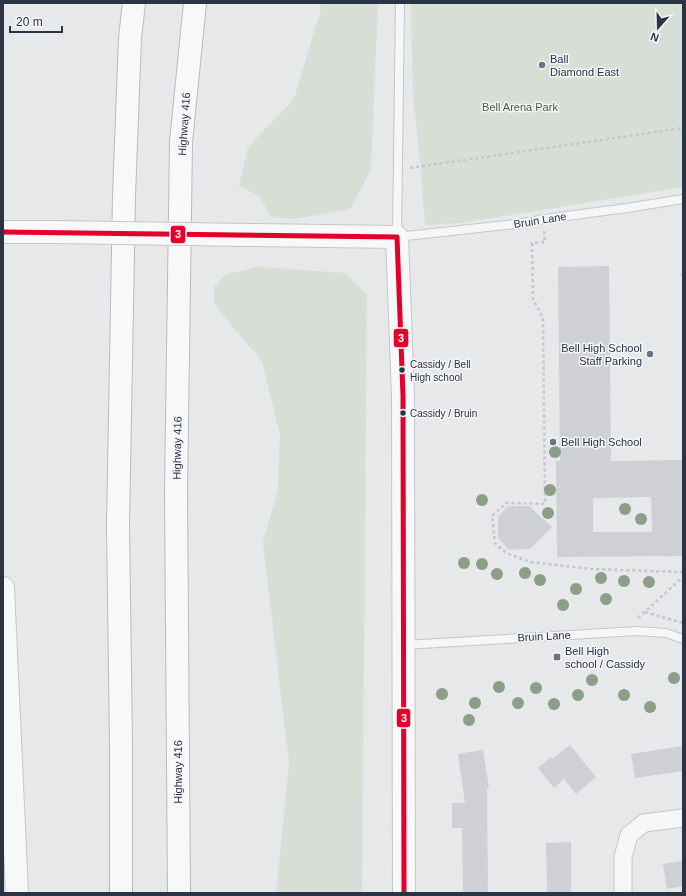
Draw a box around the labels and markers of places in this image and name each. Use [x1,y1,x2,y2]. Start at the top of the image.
place label: Ball Diamond East [550,53,619,78]
marker: Ball Diamond East [537,60,547,70]
place label: Bell High School Staff Parking [561,342,642,367]
marker: Bell High School Staff Parking [645,349,655,359]
place label: Cassidy / Bell High school [410,359,471,383]
marker: Cassidy / Bell High school [397,365,407,375]
marker: Cassidy / Bruin [398,408,408,418]
place label: Cassidy / Bruin [410,408,477,419]
place label: Bell High School [561,436,642,448]
marker: Bell High School [548,437,558,447]
place label: Bell High school / Cassidy [565,645,646,670]
marker: Bell High school / Cassidy [552,652,562,662]

